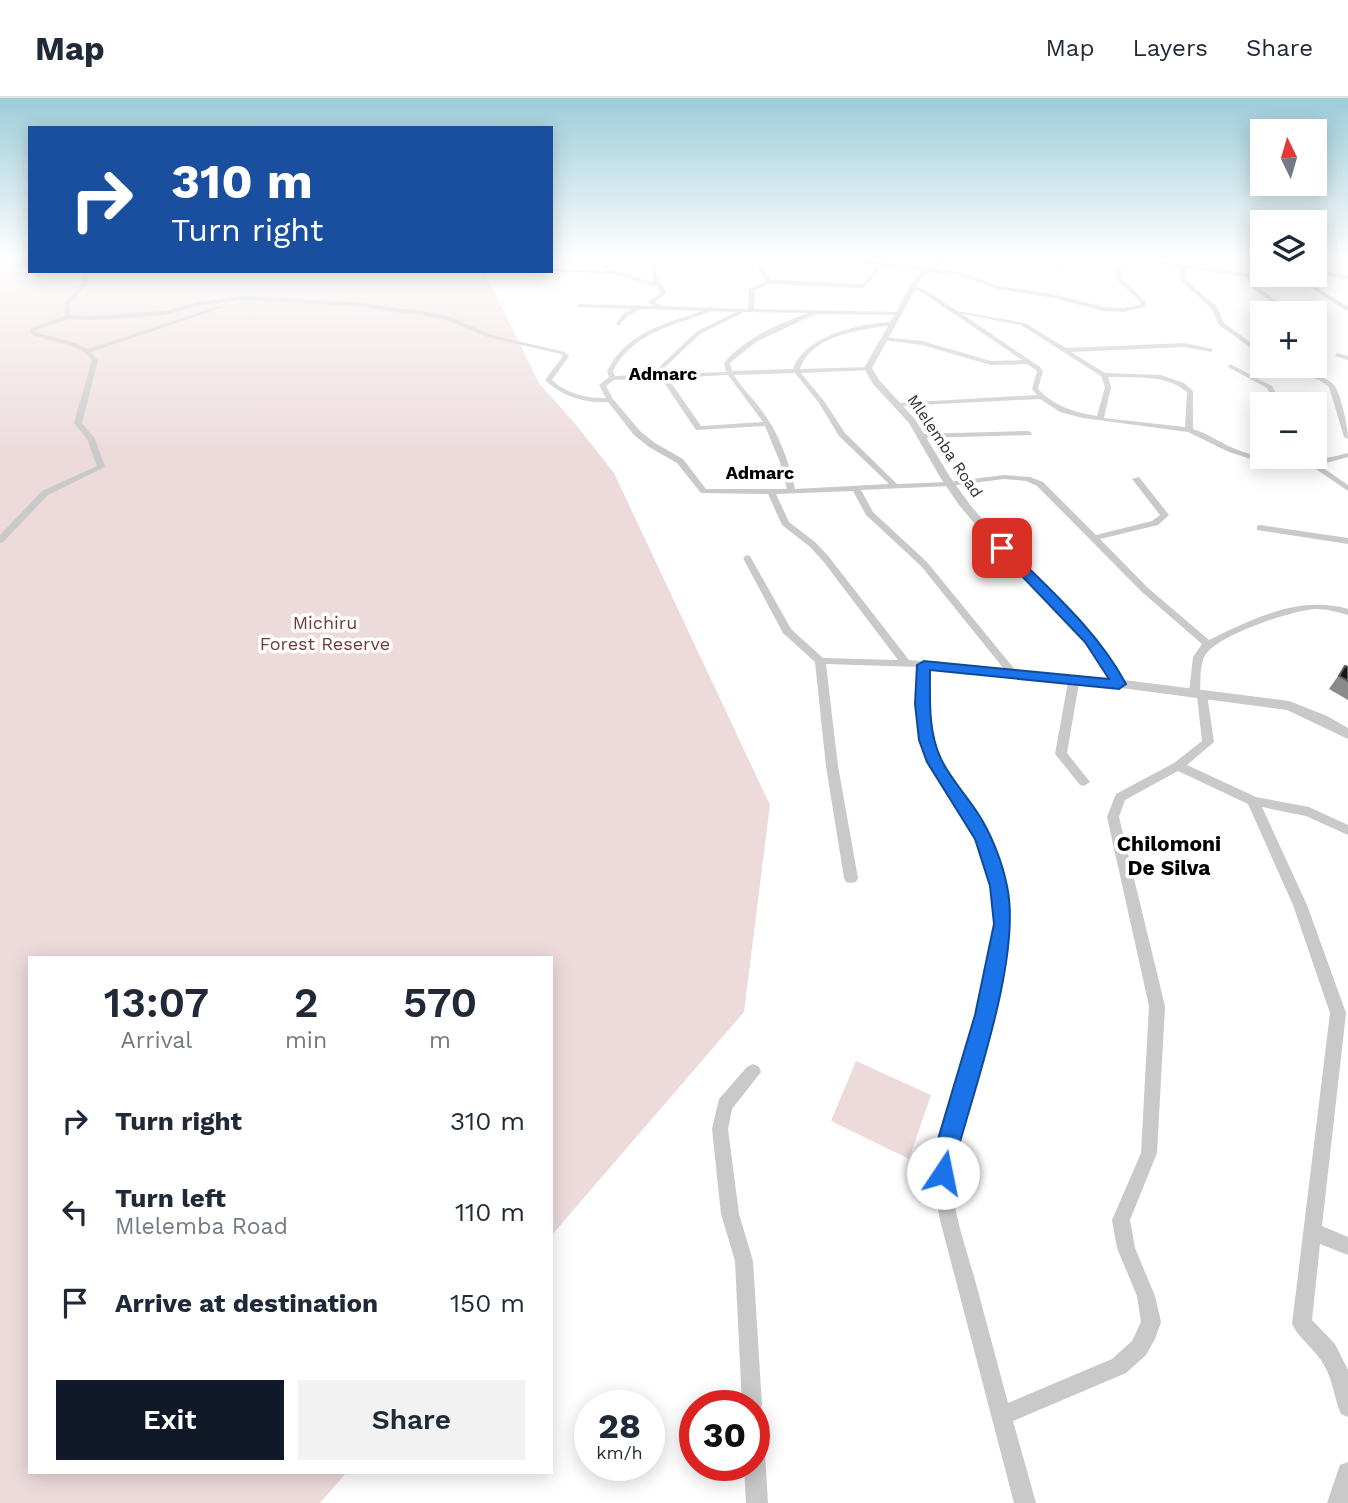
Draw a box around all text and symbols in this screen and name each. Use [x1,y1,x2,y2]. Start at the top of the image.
text: Map [35,29,105,68]
text: Map [1046,34,1094,62]
text: Layers [1132,34,1208,62]
text: Share [1246,34,1313,62]
north arrow [1250,119,1326,196]
map controls [1250,119,1327,469]
text: 310 m [171,152,313,210]
icon: right [56,154,147,245]
button: layers [1250,210,1327,287]
text: Turn right [171,211,323,249]
button: + [1250,301,1327,378]
district label: Admarc [629,363,697,384]
street label: Mlelemba Road [903,391,987,501]
button: − [1250,392,1327,469]
district label: Admarc [726,462,794,483]
pin [972,518,1032,578]
icon: arrive [983,529,1021,567]
park label: Michiru Forest Reserve [260,612,390,654]
district label: Chilomoni De Silva [1117,831,1221,880]
text: 13:07 [104,978,209,1027]
text: 2 [294,978,318,1027]
text: 570 [403,978,477,1027]
text: Arrival [121,1027,192,1054]
text: min [285,1027,327,1054]
text: m [429,1027,451,1054]
icon: right [56,1102,94,1140]
text: Turn right [115,1106,242,1136]
text: 310 m [450,1106,525,1136]
position arrow [906,1136,980,1210]
text: Turn left [115,1183,226,1213]
icon: left [56,1193,94,1231]
text: 110 m [455,1197,525,1227]
text: Mlelemba Road [115,1213,288,1240]
icon: arrive [56,1284,94,1322]
text: Arrive at destination [115,1288,378,1318]
text: 150 m [450,1288,525,1318]
button: Exit [56,1380,284,1460]
button: Share [298,1380,525,1460]
speed limit sign: 30 [679,1390,770,1481]
text: 28 [598,1405,641,1447]
text: km/h [596,1442,643,1463]

